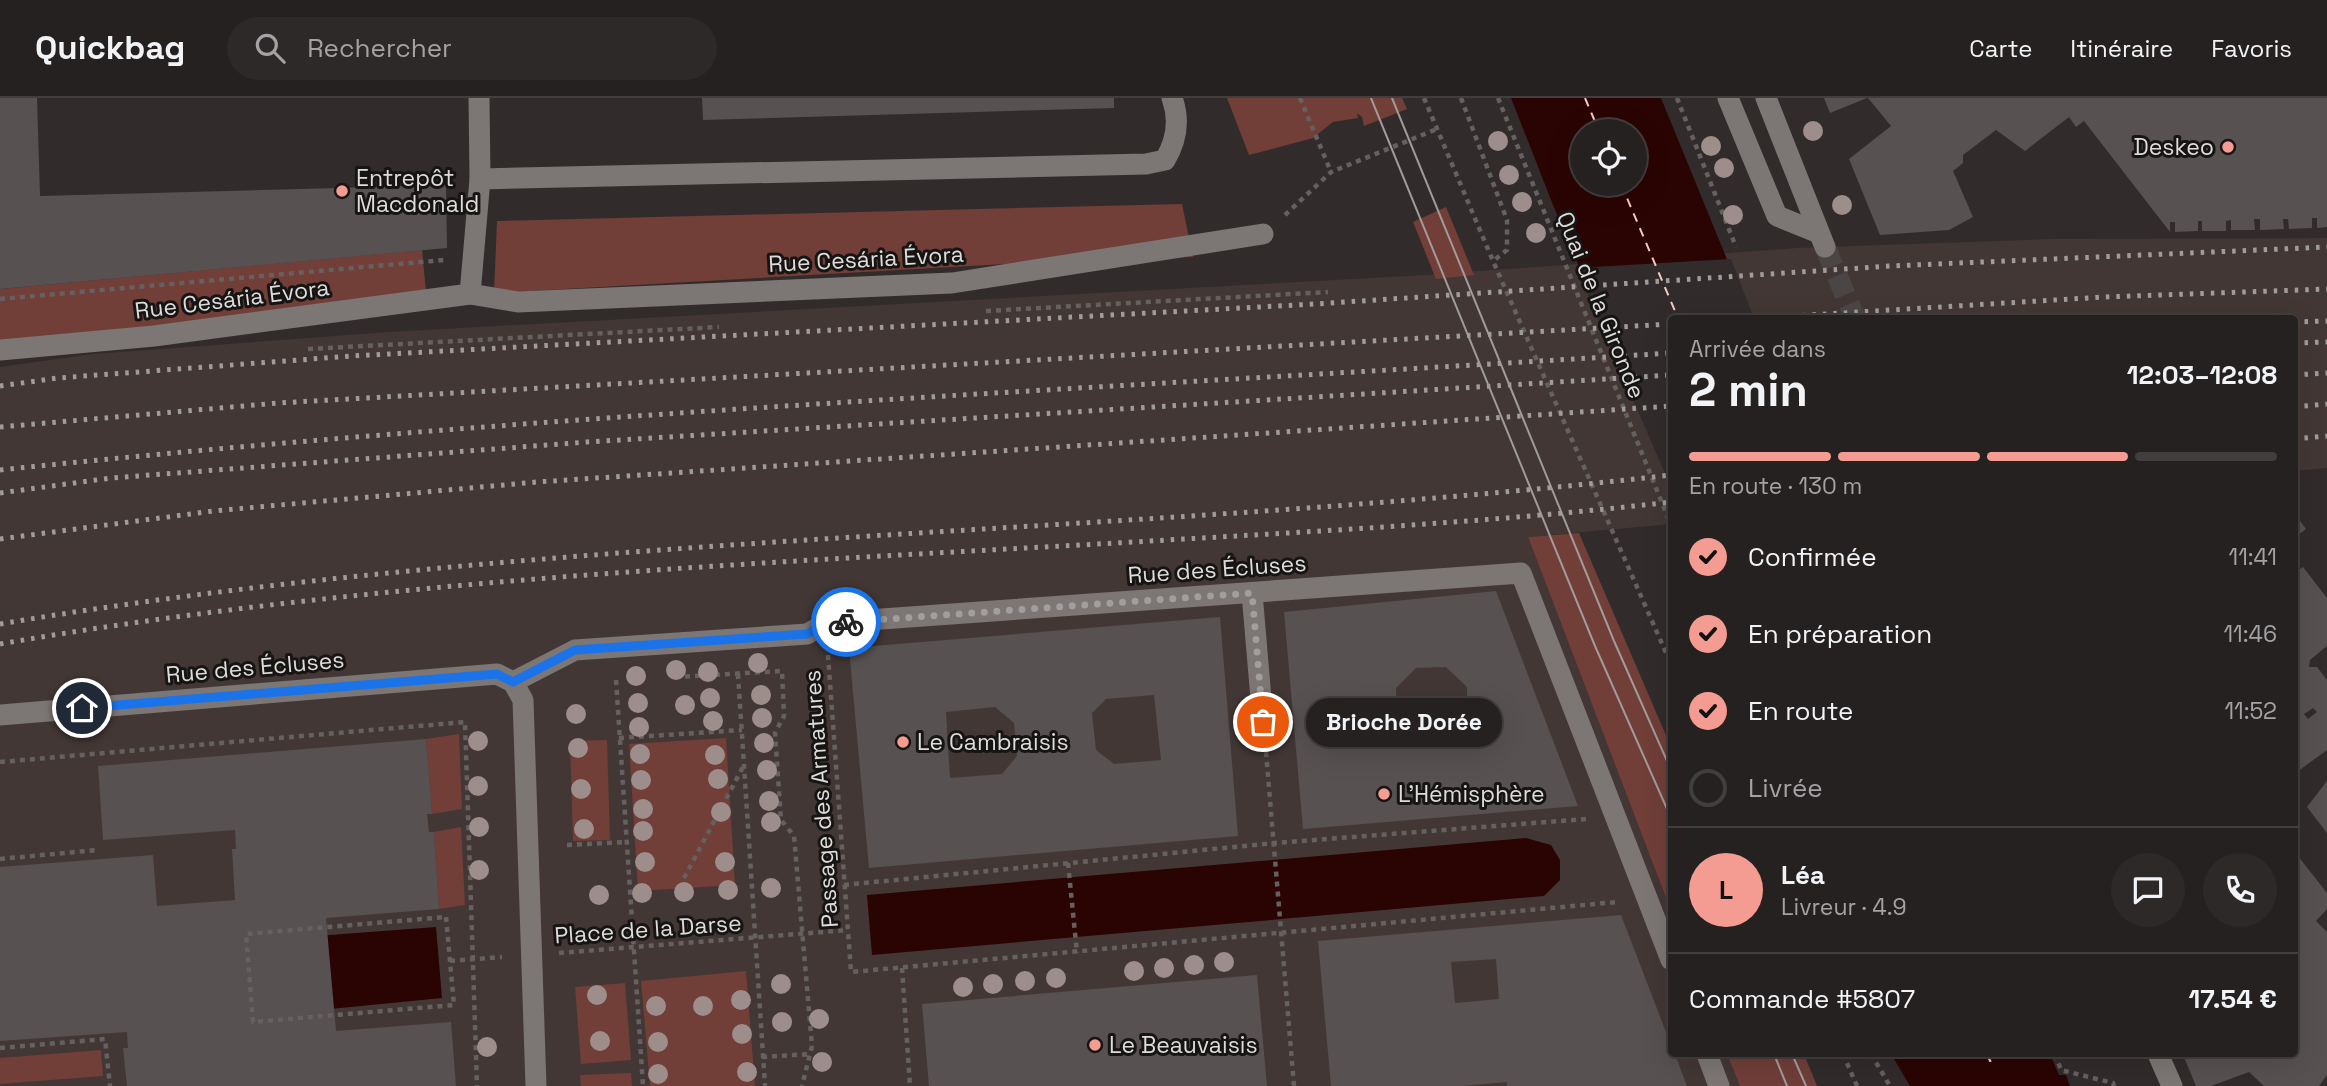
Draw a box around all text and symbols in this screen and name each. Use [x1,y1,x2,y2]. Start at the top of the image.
search box [227,17,717,80]
text: Quickbag [35,27,185,69]
icon: search [251,29,289,67]
text: Rechercher [307,31,452,65]
text: Carte [1969,33,2032,64]
text: Itinéraire [2070,33,2173,64]
text: Favoris [2211,33,2292,64]
map controls [1570,119,1647,196]
button: locate [1570,119,1647,196]
place label: Deskeo [2133,132,2214,162]
marker: Deskeo [2220,139,2236,155]
place label: Entrepôt Macdonald [356,163,479,219]
marker: Entrepôt Macdonald [334,183,350,199]
street label: Quai de la Gironde [1550,207,1652,403]
street label: Rue Cesária Évora [767,239,965,279]
street label: Rue Cesária Évora [133,272,331,326]
text: Arrivée dans [1689,334,1826,364]
text: 12:03–12:08 [2127,358,2277,392]
text: 2 min [1689,361,1808,419]
text: En route · 130 m [1689,471,1862,501]
icon: check [1689,538,1727,576]
text: Confirmée [1748,540,1877,574]
text: 11:41 [2229,542,2277,572]
street label: Rue des Écluses [1127,548,1307,590]
courier [811,587,881,657]
icon: bike [827,603,865,641]
icon: check [1689,615,1727,653]
text: En préparation [1748,617,1932,651]
text: 11:46 [2224,619,2277,649]
street label: Rue des Écluses [165,644,345,690]
street label: Passage des Armatures [797,669,845,929]
pin [52,678,112,738]
icon: home [63,689,101,727]
pin [1233,692,1293,752]
icon: check [1689,692,1727,730]
text: En route [1748,694,1853,728]
text: 11:52 [2224,696,2277,726]
callout: Brioche Dorée [1305,698,1501,746]
icon: bag [1244,703,1282,741]
text: Brioche Dorée [1326,707,1482,737]
place label: Le Cambraisis [917,727,1069,757]
marker: Le Cambraisis [895,734,911,750]
text: Livrée [1748,771,1823,805]
place label: L'Hémisphère [1398,779,1545,809]
marker: L'Hémisphère [1376,786,1392,802]
button: chat [2111,853,2185,927]
button: phone [2203,853,2277,927]
text: Léa [1781,858,1825,892]
text: L [1719,873,1733,907]
text: Livreur · 4.9 [1781,892,1907,922]
street label: Place de la Darse [553,907,743,951]
text: Commande #5807 [1689,982,1915,1016]
text: 17.54 € [2188,982,2277,1016]
place label: Le Beauvaisis [1109,1030,1258,1060]
marker: Le Beauvaisis [1087,1037,1103,1053]

